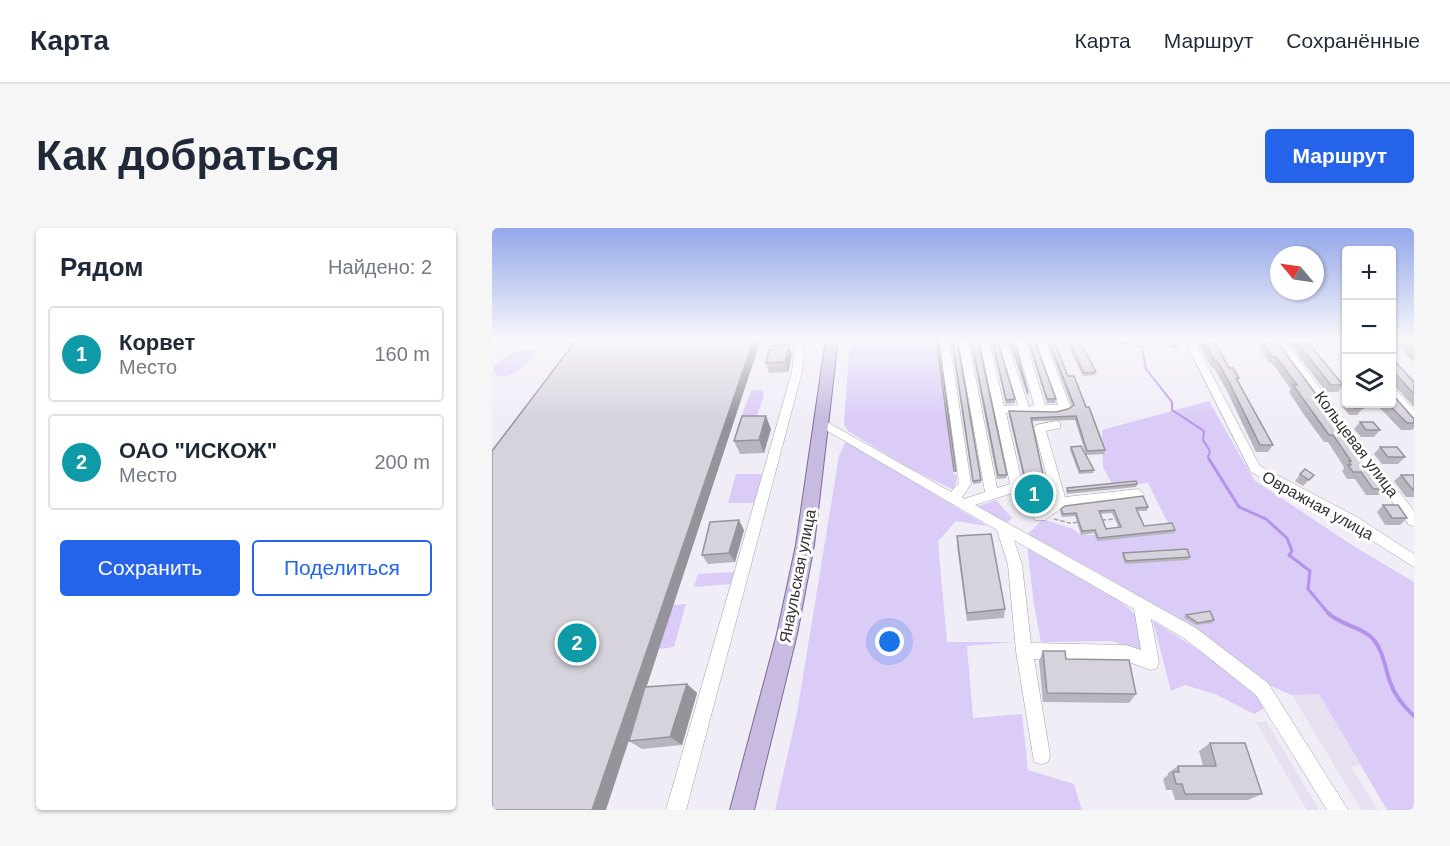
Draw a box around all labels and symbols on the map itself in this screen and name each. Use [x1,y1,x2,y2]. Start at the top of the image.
north arrow [1270,246,1324,300]
street label: Кольцевая улица [1311,388,1402,501]
street label: Овражная улица [1259,468,1376,543]
pin: 1 [1014,472,1054,516]
street label: Янаульская улица [776,508,819,644]
pin: 2 [558,620,596,666]
your location [875,627,904,656]

